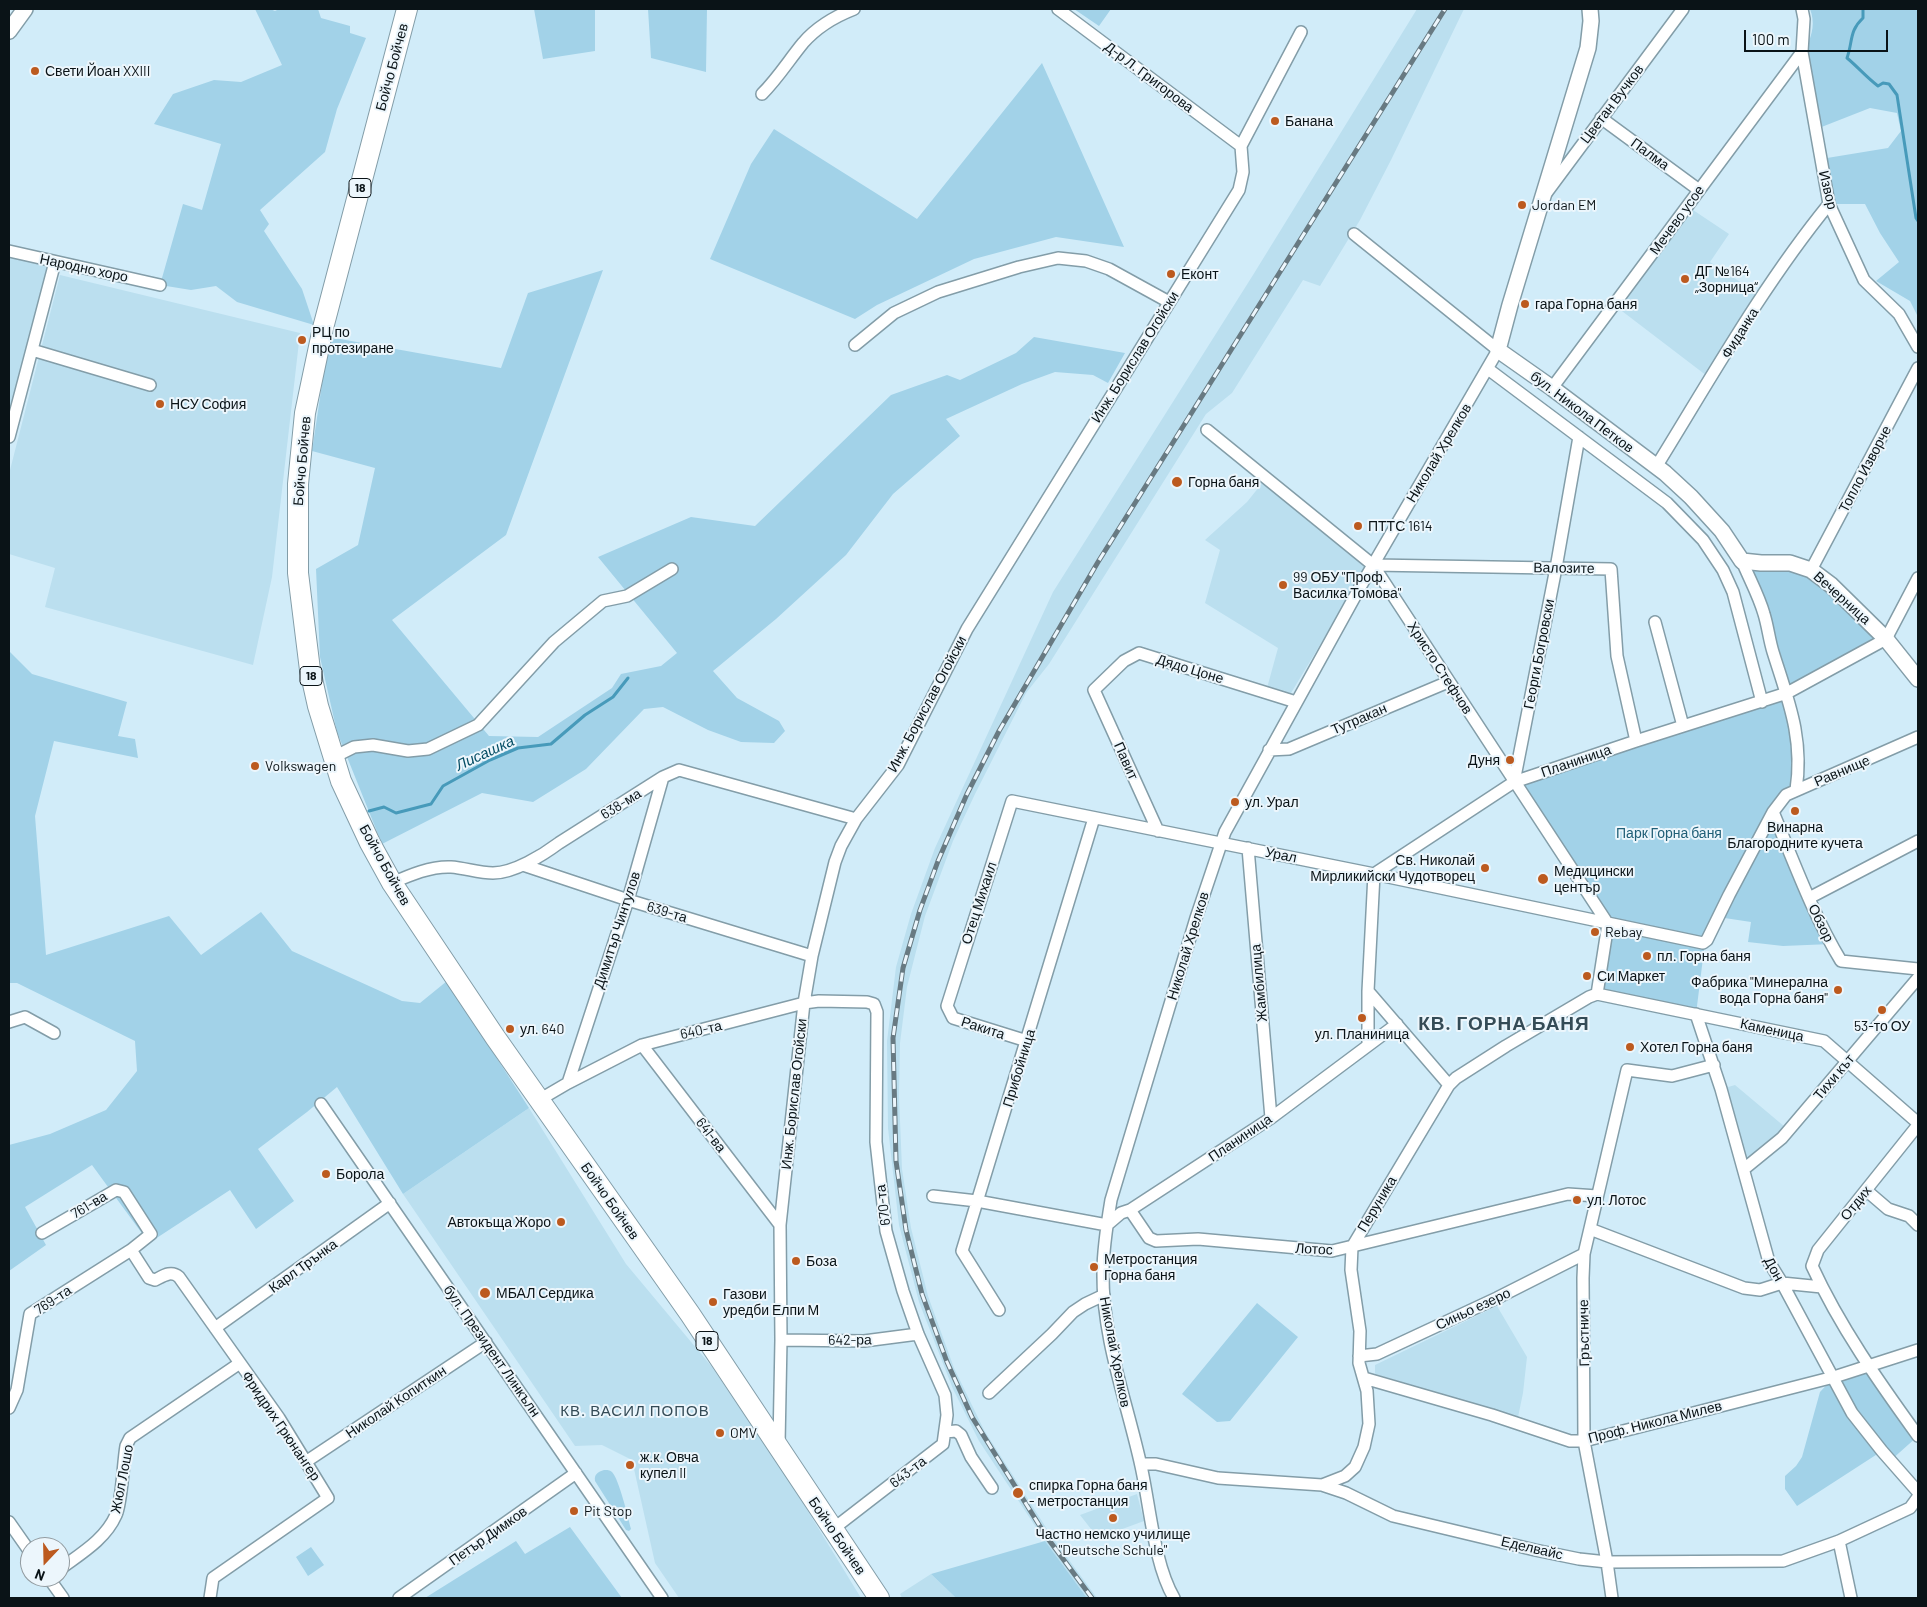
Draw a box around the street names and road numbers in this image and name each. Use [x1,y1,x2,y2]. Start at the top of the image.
street label: Бойчо Бойчев [372,21,412,113]
street label: Д-р Л. Григорова [1101,38,1197,116]
street label: Цветан Вучков [1577,61,1647,147]
street label: Палма [1627,134,1673,174]
street label: Извор [1815,169,1841,211]
road number: 18 [349,178,371,198]
street label: Мечево усое [1646,182,1708,258]
street label: Народно хоро [38,250,130,286]
street label: Инж. Борислав Огойски [1088,288,1182,426]
street label: Фиданка [1718,305,1762,361]
street label: бул. Никола Петков [1527,368,1637,456]
street label: Николай Хрелков [1403,401,1475,505]
street label: Бойчо Бойчев [290,415,314,507]
street label: Топло Изворче [1835,423,1895,515]
street label: Валозите [1533,559,1595,577]
street label: Вечерница [1810,568,1874,628]
street label: Георги Богровски [1520,598,1558,710]
street label: Христо Стефчов [1404,619,1476,717]
street label: Инж. Борислав Огойски [884,633,970,775]
street label: Дядо Цоне [1154,651,1226,687]
road number: 18 [300,666,322,686]
street label: Тутракан [1329,700,1389,738]
street label: Павит [1110,740,1142,782]
street label: Планиница [1539,741,1613,781]
street label: Равнище [1812,752,1872,790]
street label: 638-ма [598,785,644,823]
street label: Бойчо Бойчев [356,822,414,908]
street label: Урал [1264,844,1298,866]
street label: Отец Михаил [958,860,1000,946]
street label: Димитър Чинтулов [590,869,644,991]
street label: Николай Хрелков [1164,890,1212,1002]
street label: 639-та [645,898,689,926]
street label: Обзор [1805,901,1837,945]
street label: Жамбилица [1247,943,1271,1023]
street label: Ракита [959,1013,1007,1043]
street label: Каменица [1739,1015,1805,1045]
street label: 640-та [678,1017,724,1043]
street label: Инж. Борислав Огойски [778,1018,810,1170]
street label: Прибойница [999,1027,1039,1109]
street label: Тихи кът [1810,1051,1858,1103]
street label: Планиница [1205,1111,1275,1165]
street label: 641-ва [692,1114,730,1156]
street label: Бойчо Бойчев [577,1159,643,1243]
street label: Перуника [1354,1173,1400,1235]
street label: Отдих [1837,1182,1875,1224]
street label: 670-та [872,1183,894,1227]
street label: 761-ва [68,1188,110,1222]
street label: Карл Трънка [266,1236,340,1296]
street label: Лотос [1295,1240,1333,1258]
street label: Дон [1761,1254,1787,1284]
street label: 769-та [31,1282,75,1318]
street label: бул. Президент Линкълн [440,1282,544,1420]
street label: Синьо езеро [1433,1284,1513,1334]
street label: Николай Хрелков [1096,1295,1134,1409]
street label: Гръстниче [1575,1299,1593,1367]
street label: 642-ра [828,1331,872,1349]
road number: 18 [696,1332,718,1350]
street label: Николай Копиткин [343,1362,449,1442]
street label: Фридрих Грюнангер [238,1368,324,1484]
street label: Проф. Никола Милев [1586,1397,1724,1447]
street label: Жюл Лошо [107,1443,137,1515]
street label: 643-та [886,1453,930,1491]
street label: Бойчо Бойчев [805,1494,869,1578]
street label: Петър Димков [446,1503,530,1569]
street label: Еделвайс [1499,1533,1565,1563]

